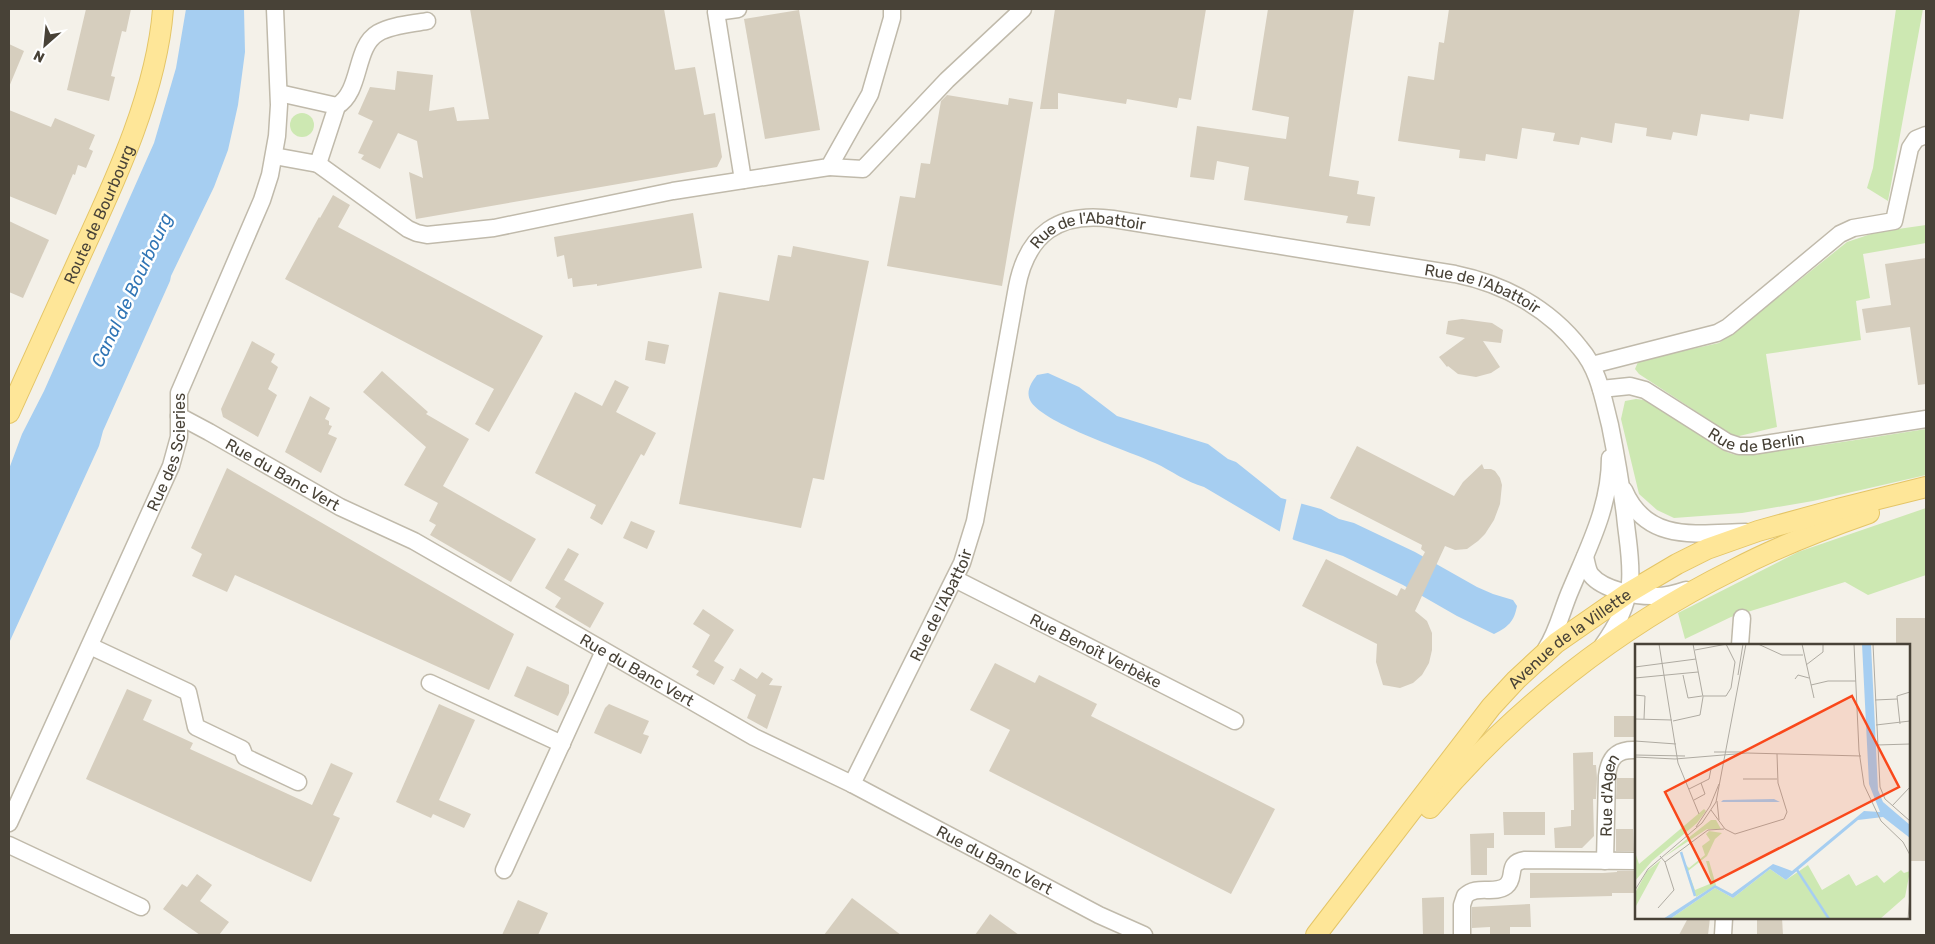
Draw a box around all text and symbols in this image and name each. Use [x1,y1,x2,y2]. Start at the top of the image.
north arrow [20,20,70,70]
text: N [31,46,48,66]
street label: Route de Bourbourg [60,142,138,287]
street label: Rue de l'Abattoir [1026,208,1147,252]
water label: Canal de Bourbourg [87,209,177,371]
street label: Rue de l'Abattoir [1423,260,1544,317]
street label: Rue des Scieries [143,393,190,514]
street label: Rue de Berlin [1705,424,1806,456]
street label: Rue du Banc Vert [222,434,343,515]
street label: Rue de l'Abattoir [906,547,976,664]
street label: Avenue de la Villette [1504,585,1635,693]
street label: Rue Benoît Verbèke [1027,610,1165,692]
street label: Rue du Banc Vert [576,630,697,710]
inset map [1635,644,1910,919]
street label: Rue d'Agen [1597,750,1623,837]
street label: Rue du Banc Vert [933,822,1056,899]

